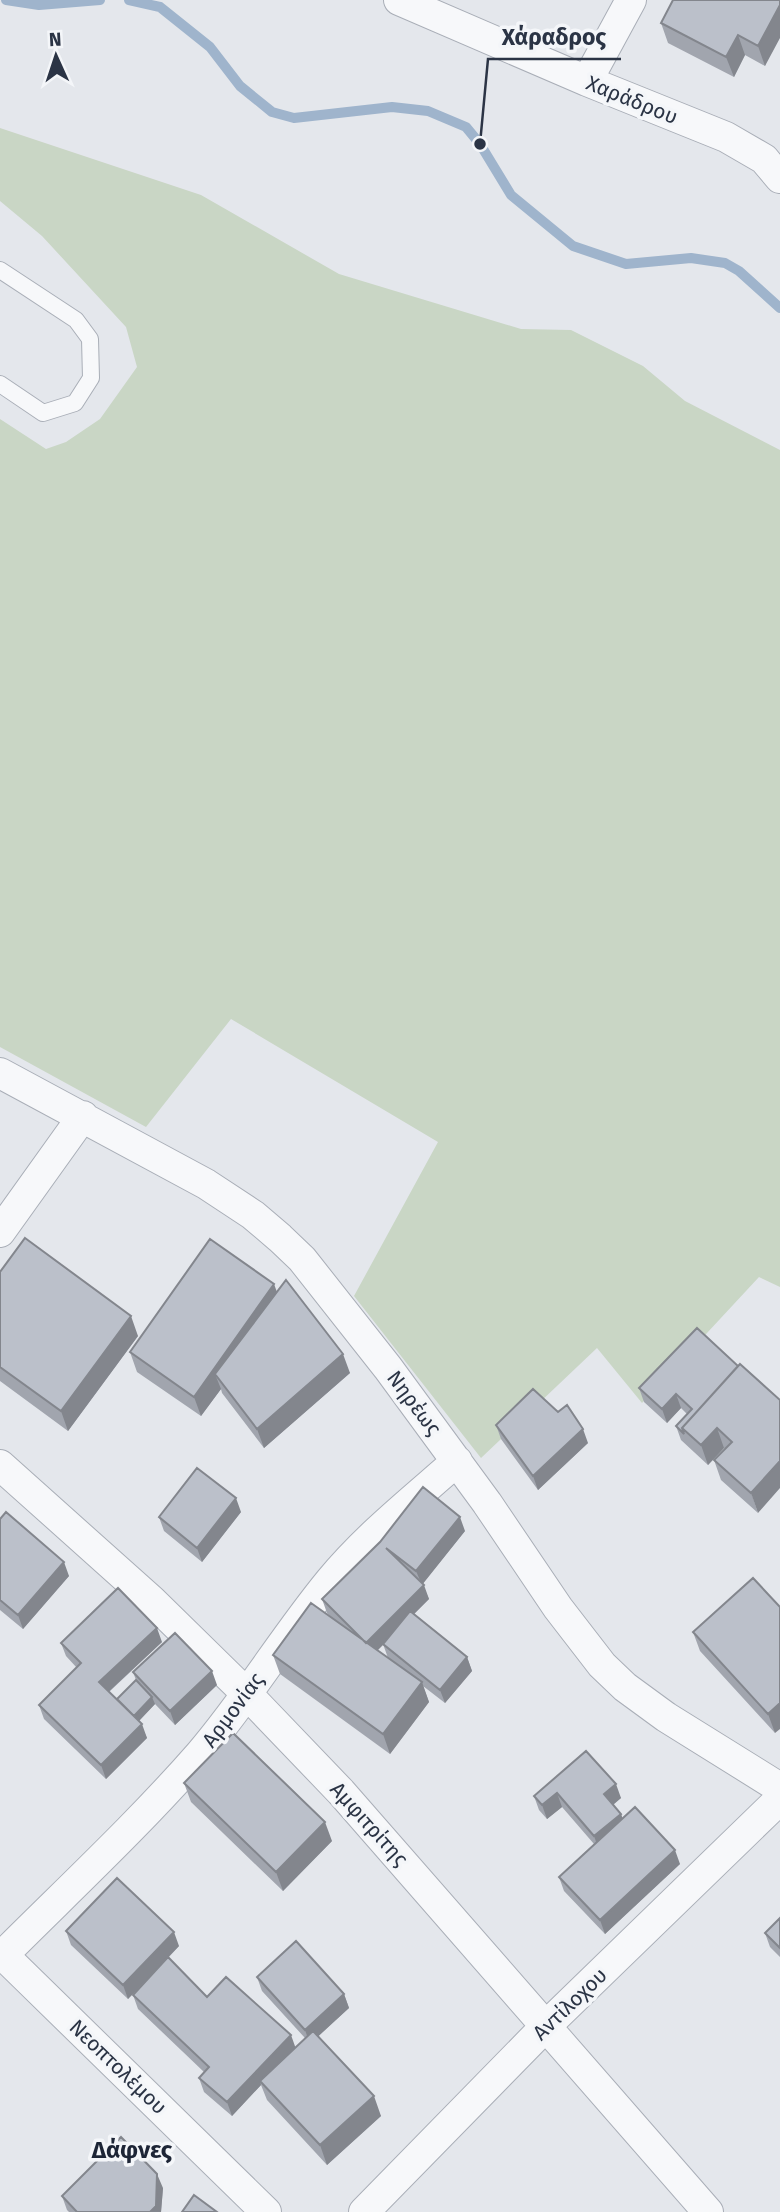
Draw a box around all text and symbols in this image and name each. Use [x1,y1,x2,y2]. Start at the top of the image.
callout: Χάραδρος [488,15,621,59]
north arrow [21,21,91,91]
text: Χάραδρος [501,23,606,51]
text: N [48,28,62,51]
street label: Χαράδρου [582,70,682,130]
street label: Νηρέως [381,1365,447,1441]
street label: Αρμονίας [196,1667,270,1753]
street label: Αμφιτρίτης [324,1777,414,1872]
street label: Αντίλοχου [527,1962,613,2046]
street label: Νεοπτολέμου [64,2014,172,2120]
district label: Δάφνες [91,2136,173,2164]

